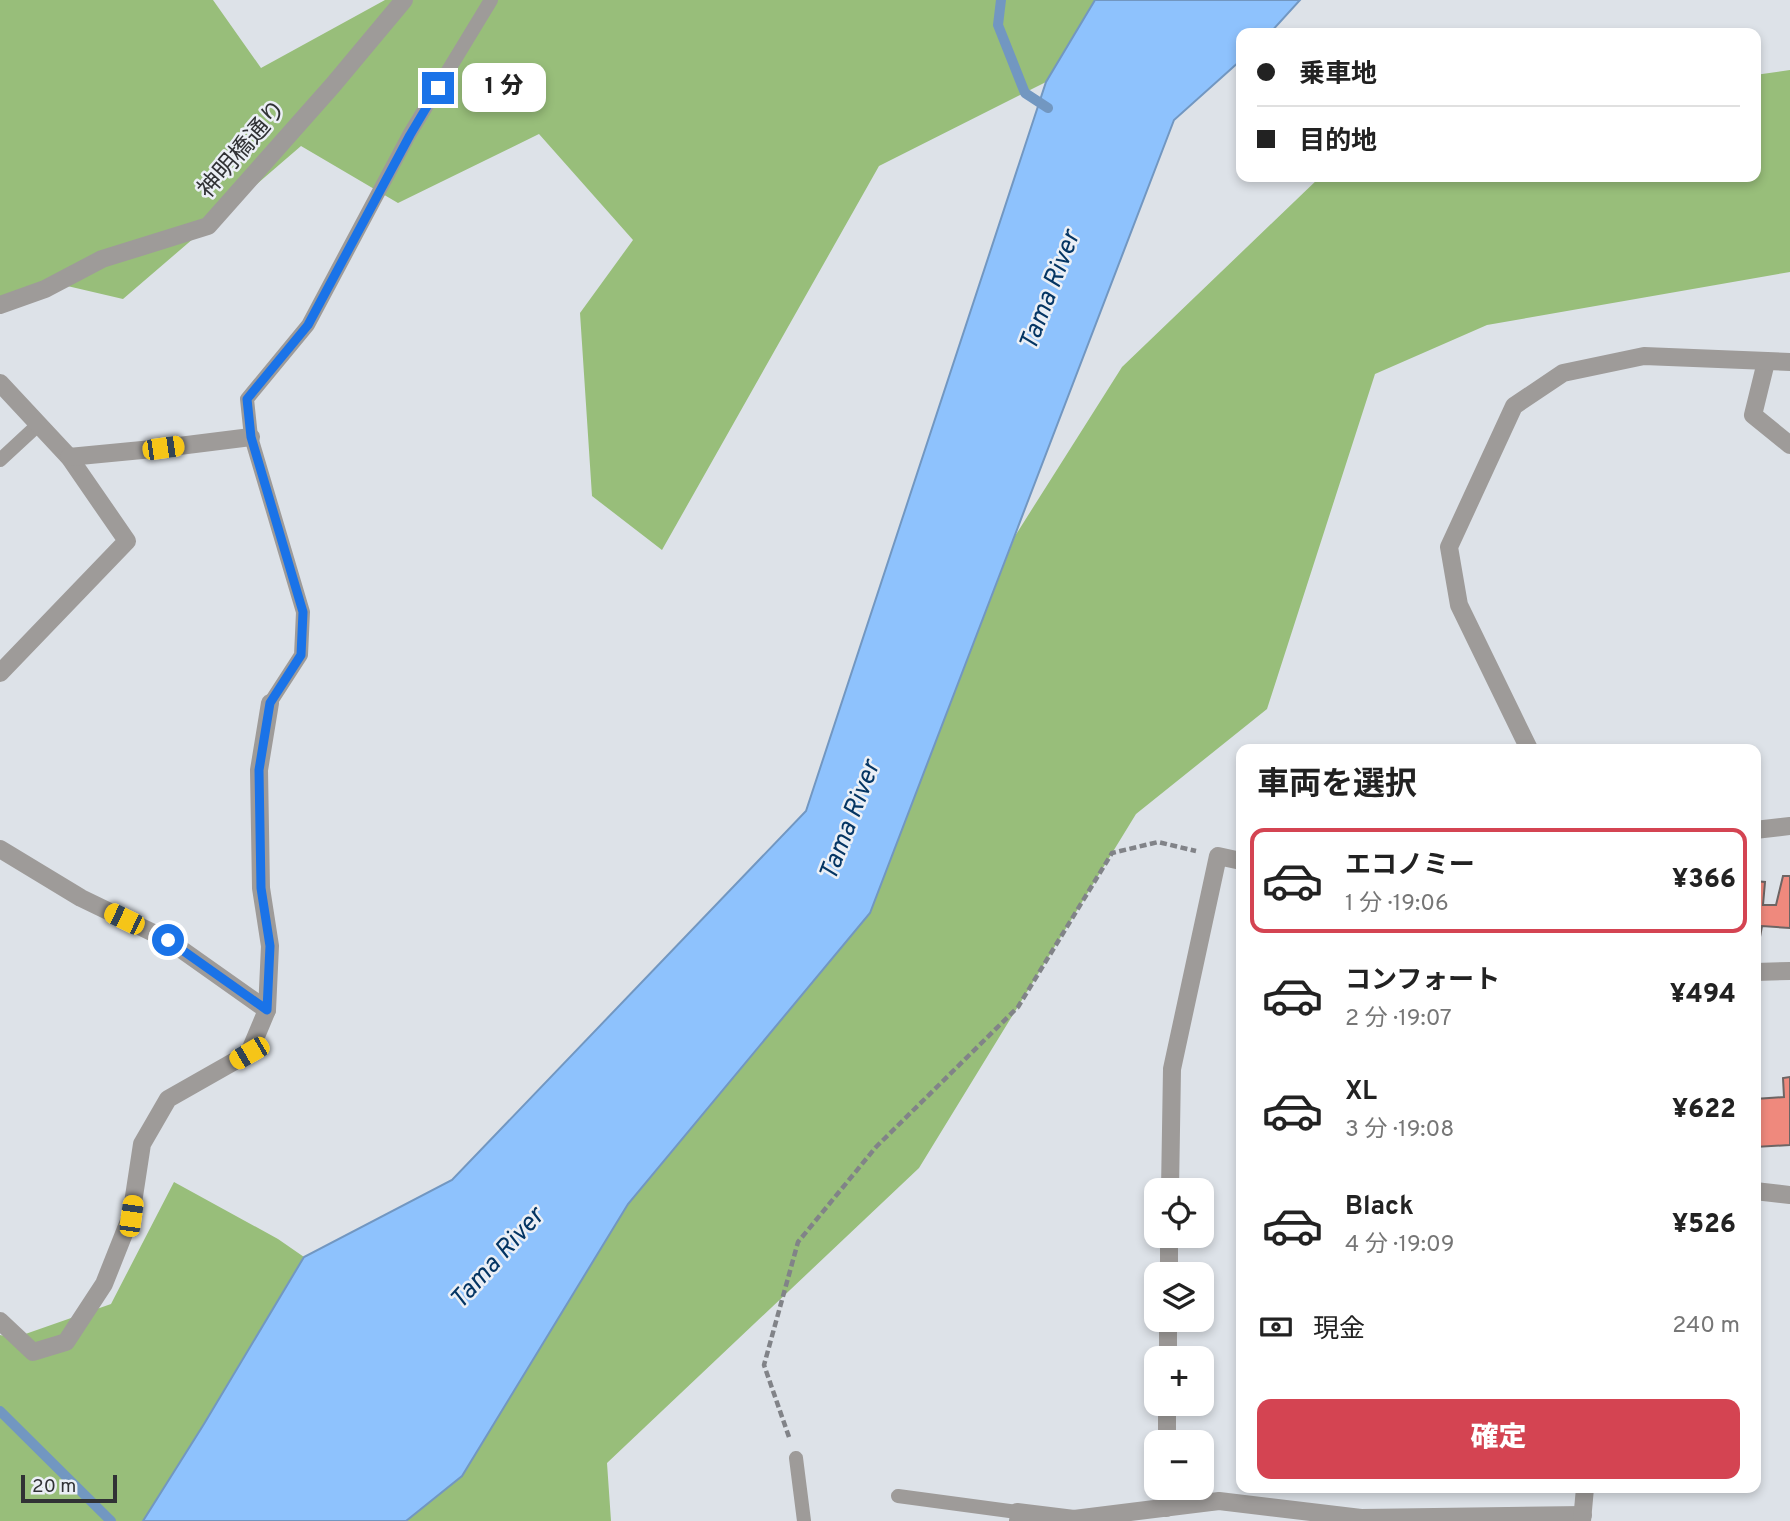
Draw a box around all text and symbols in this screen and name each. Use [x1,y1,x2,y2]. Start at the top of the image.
text: 乗車地 [1299,59,1377,92]
callout: 1 分 [462,64,546,112]
route end [422,72,454,104]
text: 1 分 [485,73,523,102]
street label: 神明橋通り [192,95,294,205]
text: 目的地 [1299,126,1377,159]
water label: Tama River [1013,224,1090,356]
car [141,435,186,461]
water label: Tama River [813,754,890,886]
text: 車両を選択 [1257,766,1417,806]
icon: car [1261,849,1324,912]
text: エコノミー [1345,850,1475,883]
text: ¥366 [1672,864,1736,897]
text: 1 分 · 19:06 [1345,890,1449,919]
car [101,900,148,938]
route start [152,924,184,956]
icon: car [1261,964,1324,1027]
text: コンフォート [1345,965,1500,998]
text: ¥494 [1670,979,1736,1012]
text: 2 分 · 19:07 [1345,1005,1452,1034]
car [226,1033,273,1073]
text: XL [1345,1076,1377,1109]
icon: car [1261,1079,1324,1142]
text: ¥622 [1672,1094,1736,1127]
text: 3 分 · 19:08 [1345,1116,1454,1145]
map controls [1144,1178,1214,1500]
button: locate [1144,1178,1214,1248]
text: Black [1345,1191,1414,1224]
car [118,1194,145,1238]
icon: car [1261,1194,1324,1257]
water label: Tama River [444,1200,554,1317]
text: ¥526 [1672,1209,1736,1242]
text: 4 分 · 19:09 [1345,1231,1454,1260]
button: layers [1144,1262,1214,1332]
icon: cash [1257,1308,1295,1346]
text: 240 m [1672,1312,1740,1341]
text: 現金 [1313,1314,1365,1347]
button: + [1144,1346,1214,1416]
button: 確定 [1257,1399,1740,1479]
button: − [1144,1430,1214,1500]
scale bar [21,1472,117,1504]
text: 20 m [32,1475,76,1499]

